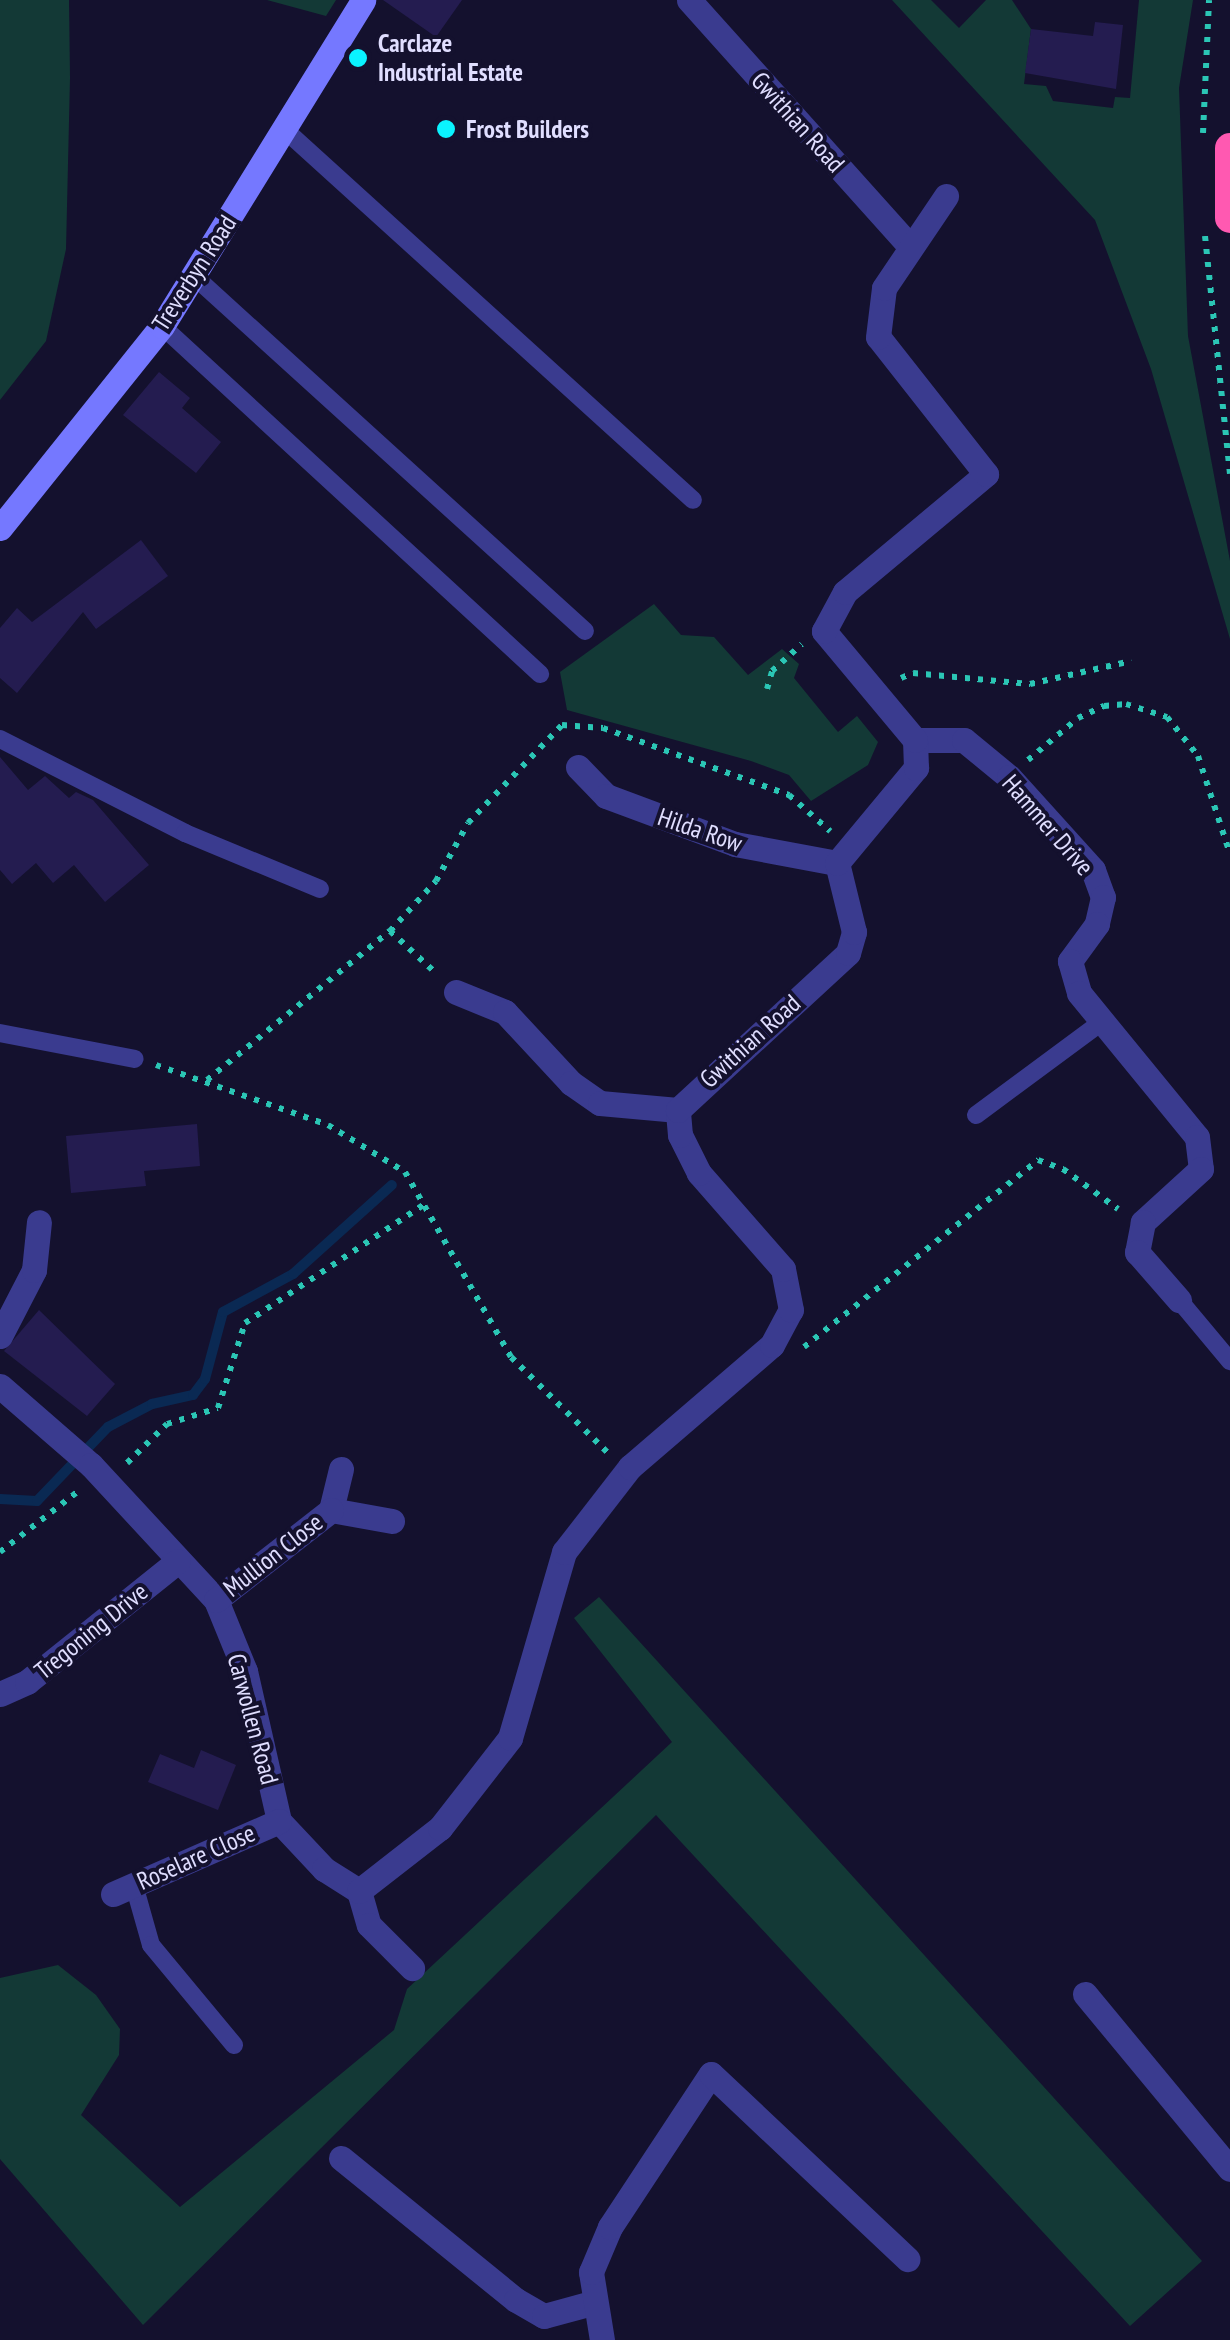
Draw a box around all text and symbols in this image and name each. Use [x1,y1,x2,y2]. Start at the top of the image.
place label: Carclaze Industrial Estate [378,29,523,88]
marker: Carclaze Industrial Estate [347,47,369,69]
street label: Gwithian Road [745,66,851,178]
place label: Frost Builders [466,114,589,144]
marker: Frost Builders [435,118,457,140]
street label: Treverbyn Road [146,210,242,336]
street label: Hammer Drive [996,768,1100,882]
street label: Hilda Row [654,802,746,858]
street label: Gwithian Road [694,988,806,1094]
street label: Mullion Close [217,1507,329,1603]
street label: Tregoning Drive [29,1576,153,1686]
street label: Carwollen Road [221,1650,285,1788]
street label: Roselare Close [132,1818,260,1896]

